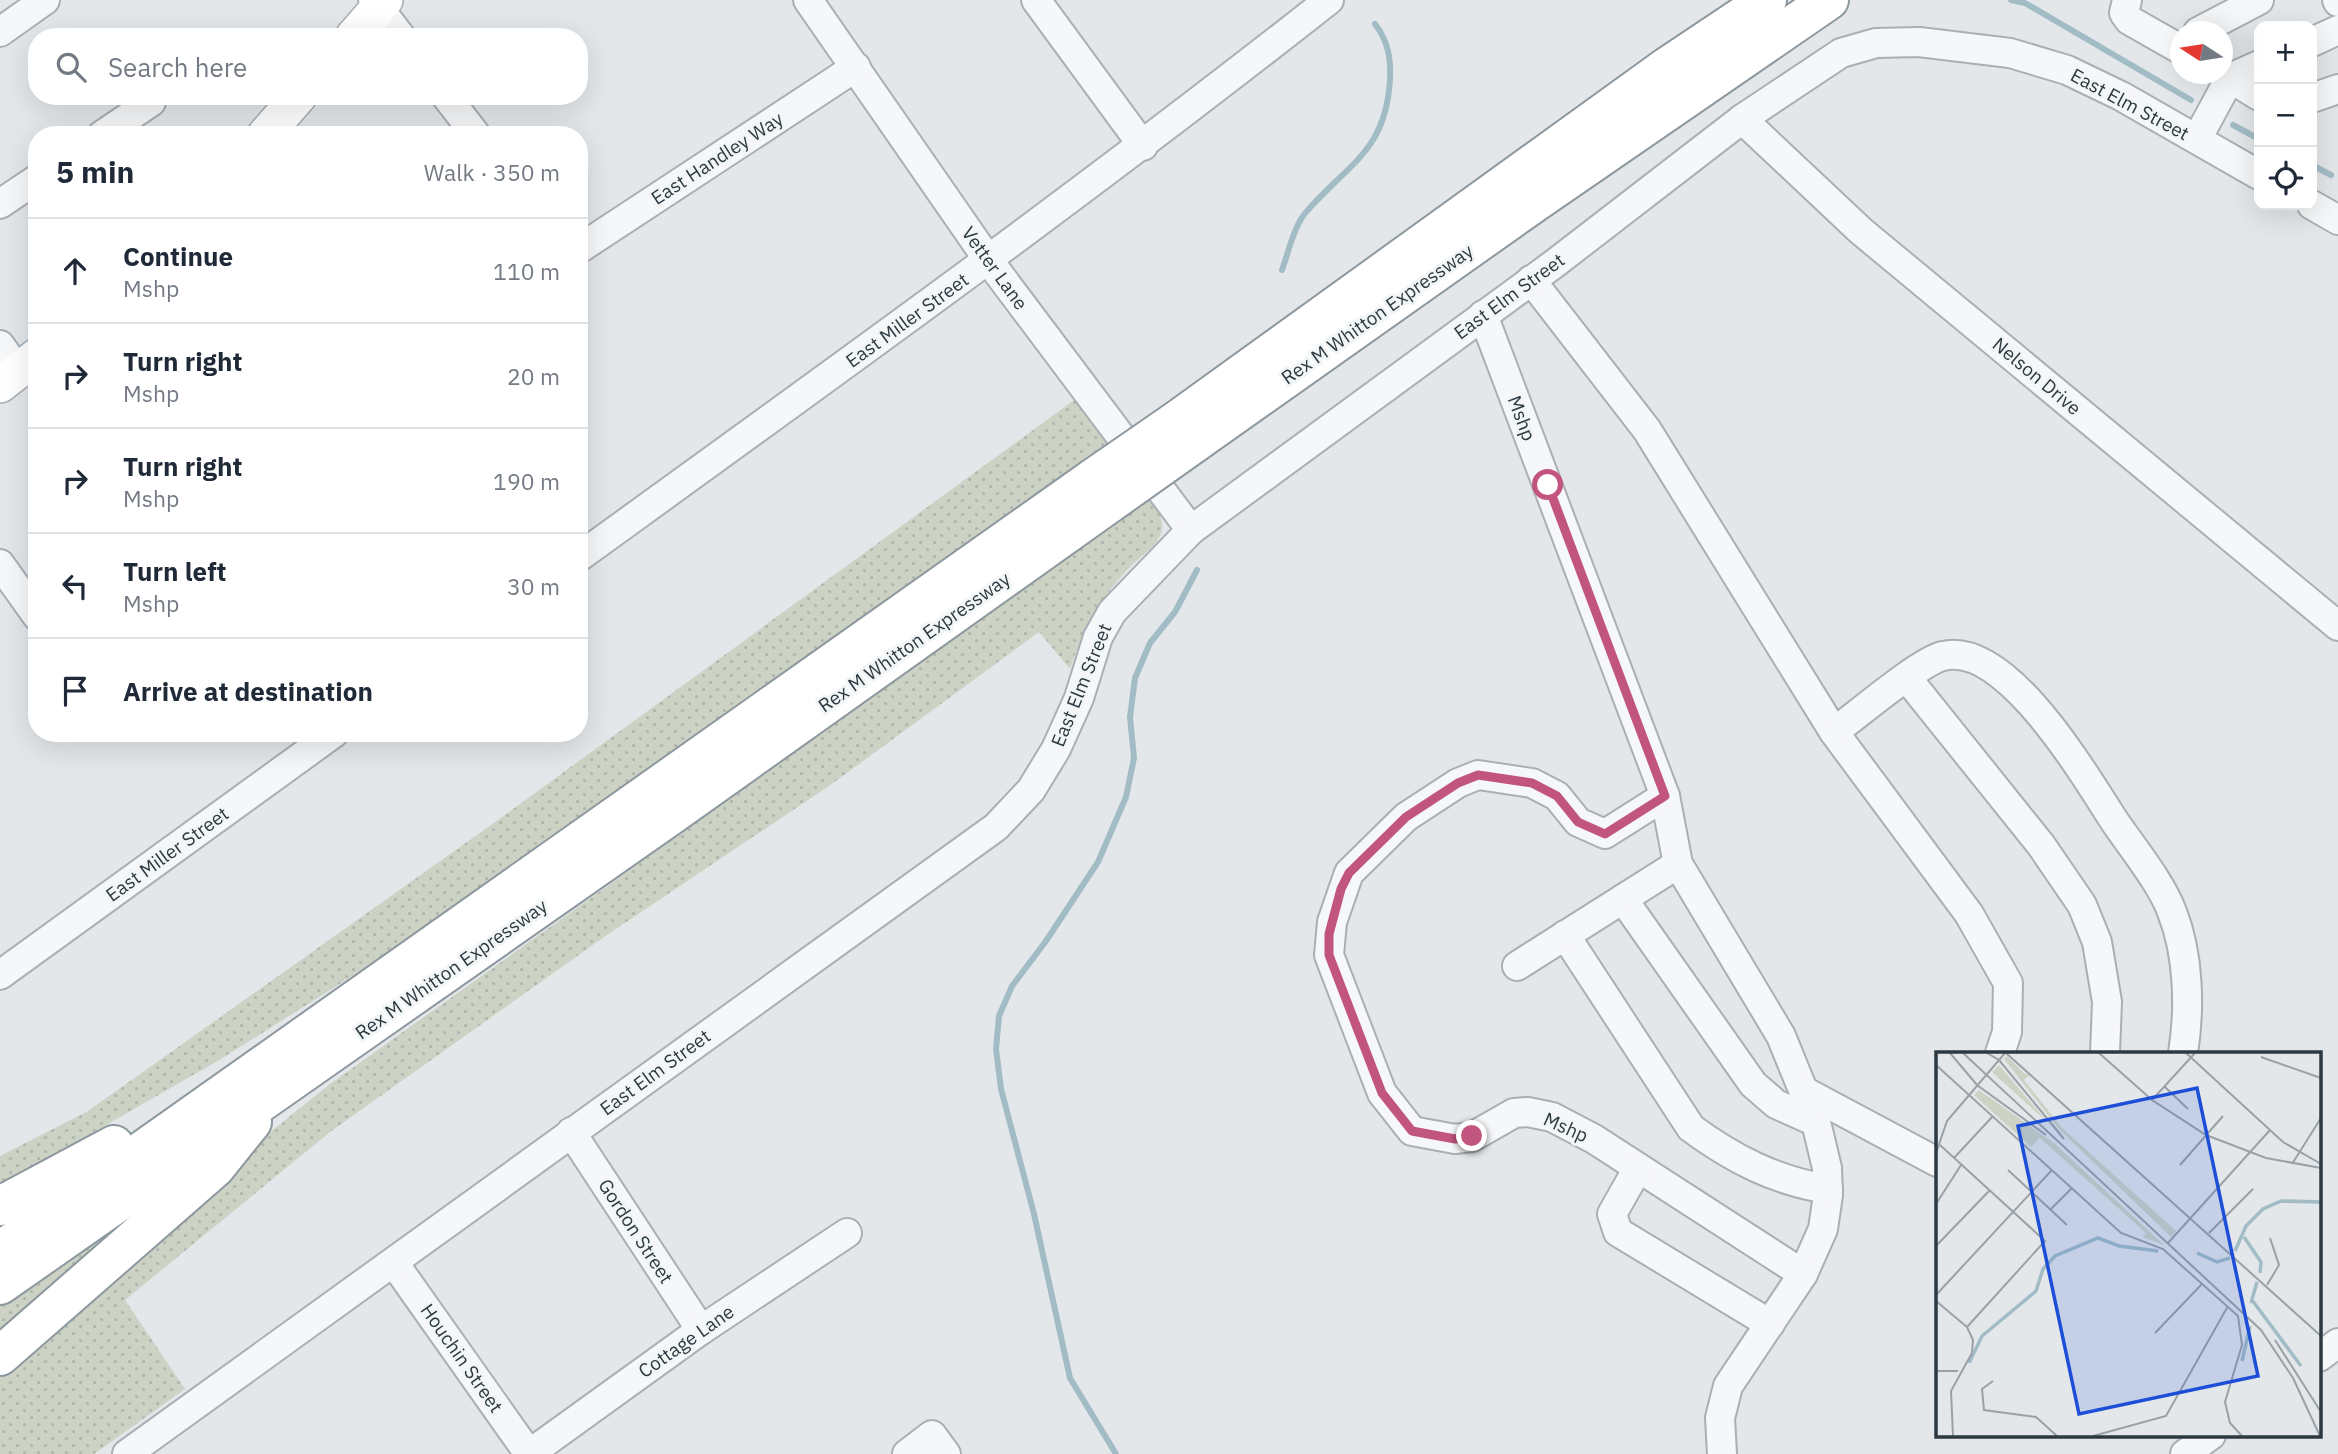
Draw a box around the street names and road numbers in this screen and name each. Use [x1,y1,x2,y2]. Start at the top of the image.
street label: East Elm Street [2067,63,2193,145]
street label: East Handley Way [646,106,788,210]
street label: Vetter Lane [957,222,1033,314]
street label: Rex M Whitton Expressway [1276,238,1478,389]
street label: East Elm Street [1449,248,1569,344]
street label: East Miller Street [841,267,973,373]
street label: Nelson Drive [1988,332,2086,420]
street label: Mshp [1502,392,1542,444]
street label: Rex M Whitton Expressway [813,566,1015,717]
street label: East Elm Street [1045,620,1117,750]
street label: East Miller Street [101,801,233,907]
street label: Rex M Whitton Expressway [350,893,552,1044]
street label: East Elm Street [595,1024,715,1120]
street label: Mshp [1540,1107,1592,1147]
street label: Gordon Street [593,1174,679,1288]
street label: Houchin Street [416,1299,508,1417]
street label: Cottage Lane [633,1299,739,1383]

